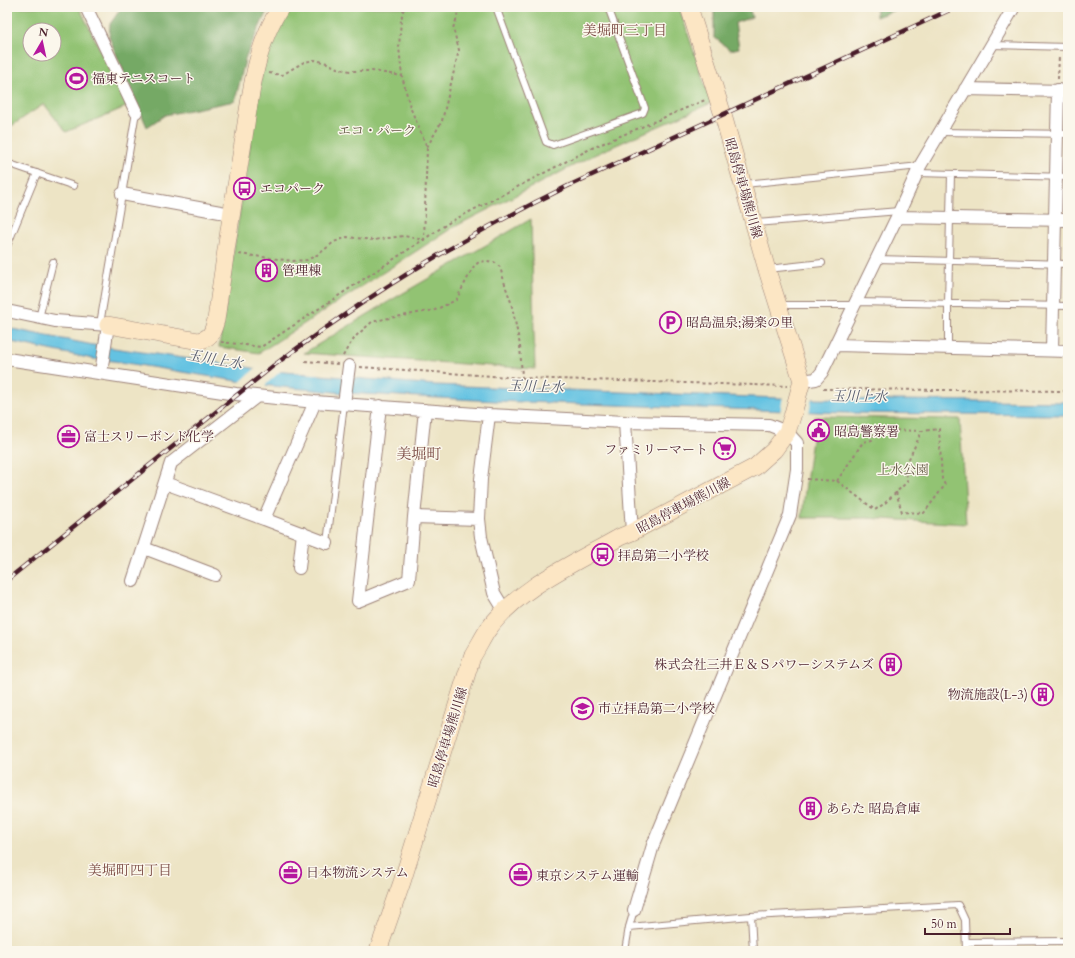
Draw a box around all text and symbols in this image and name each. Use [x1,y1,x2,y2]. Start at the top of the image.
district label: 美堀町三丁目 [583,21,667,40]
north arrow [22,22,62,62]
text: N [38,24,50,41]
sports icon: 福東テニスコート [63,65,89,91]
place label: 福東テニスコート [92,70,195,88]
park label: エコ・パーク [338,122,416,140]
street label: 昭島停車場熊川線 [720,136,766,241]
bus stop icon: エコパーク [232,175,258,201]
place label: エコパーク [260,180,325,198]
building icon: 管理棟 [254,257,280,283]
place label: 管理棟 [282,262,321,280]
parking icon: 昭島温泉;湯楽の里 [658,309,684,335]
place label: 昭島温泉;湯楽の里 [686,314,793,332]
water label: 玉川上水 [186,345,246,374]
water label: 玉川上水 [508,376,566,397]
water label: 玉川上水 [831,387,889,407]
public building icon: 昭島警察署 [806,418,832,444]
office icon: 富士スリーボンド化学 [55,423,81,449]
place label: 昭島警察署 [834,423,899,441]
place label: 富士スリーボンド化学 [84,428,214,446]
supermarket icon: ファミリーマート [711,436,737,462]
place label: ファミリーマート [604,441,708,459]
district label: 美堀町 [396,444,442,464]
park label: 上水公園 [877,461,929,479]
street label: 昭島停車場熊川線 [633,474,734,538]
bus stop icon: 拝島第二小学校 [589,542,615,568]
place label: 拝島第二小学校 [618,547,709,565]
building icon: 株式会社三井Ｅ＆Ｓパワーシステムズ [877,651,903,677]
place label: 株式会社三井Ｅ＆Ｓパワーシステムズ [655,656,874,674]
building icon: 物流施設(L-3) [1030,681,1056,707]
street label: 昭島停車場熊川線 [424,685,472,790]
place label: 物流施設(L-3) [947,686,1028,704]
school or university icon: 市立拝島第二小学校 [569,695,595,721]
place label: 市立拝島第二小学校 [598,700,715,718]
building icon: あらた 昭島倉庫 [798,795,824,821]
place label: あらた 昭島倉庫 [826,800,921,818]
office icon: 日本物流システム [278,859,304,885]
district label: 美堀町四丁目 [88,861,172,880]
office icon: 東京システム運輸 [508,862,534,888]
place label: 日本物流システム [306,864,409,882]
place label: 東京システム運輸 [536,867,639,885]
scale bar [925,910,1010,936]
text: 50 m [931,916,958,932]

